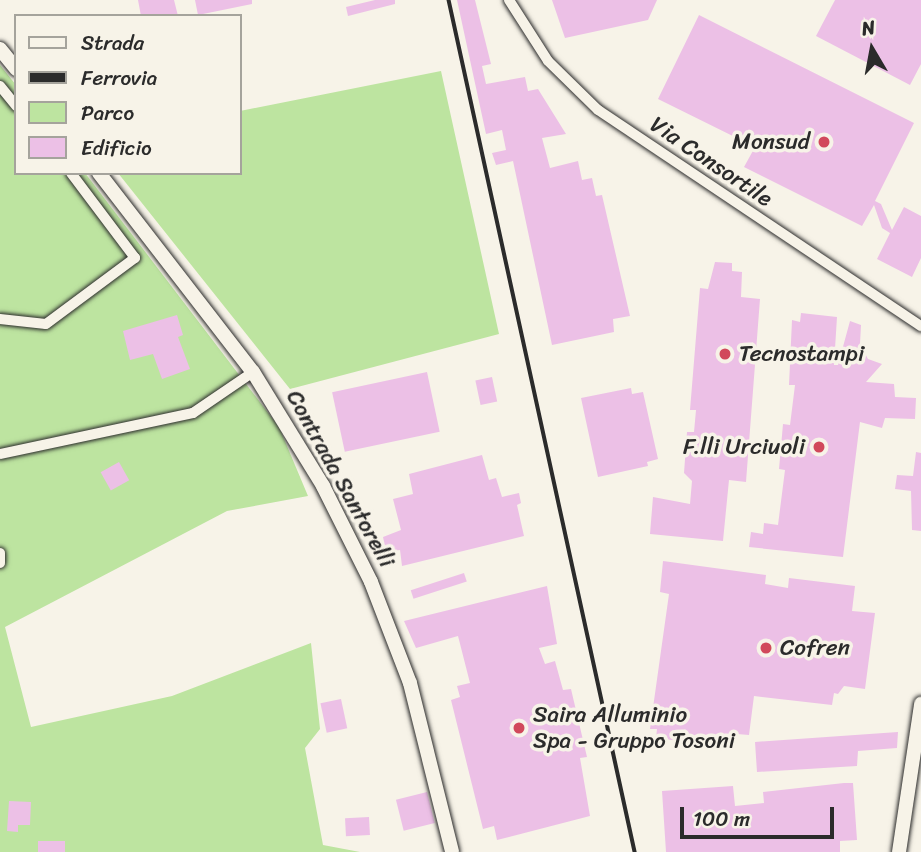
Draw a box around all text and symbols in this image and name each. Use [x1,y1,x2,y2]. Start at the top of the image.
text: N [859,10,878,45]
legend [14,14,242,175]
north arrow [837,14,907,84]
text: Strada [81,24,144,62]
text: Ferrovia [81,59,157,97]
text: Parco [81,94,134,132]
street label: Via Consortile [644,111,778,213]
place label: Monsud [732,128,810,156]
text: Edificio [81,129,152,167]
marker: Monsud [816,134,832,150]
place label: Tecnostampi [739,340,864,368]
marker: Tecnostampi [717,346,733,362]
street label: Contrada Santorelli [280,385,400,573]
place label: F.lli Urciuoli [683,433,805,461]
marker: F.lli Urciuoli [811,439,827,455]
place label: Cofren [780,634,850,662]
marker: Cofren [758,640,774,656]
place label: Saira Alluminio Spa - Gruppo Tosoni [533,701,735,755]
marker: Saira Alluminio Spa - Gruppo Tosoni [511,720,527,736]
scale bar [683,792,837,836]
text: 100 m [693,800,750,838]

